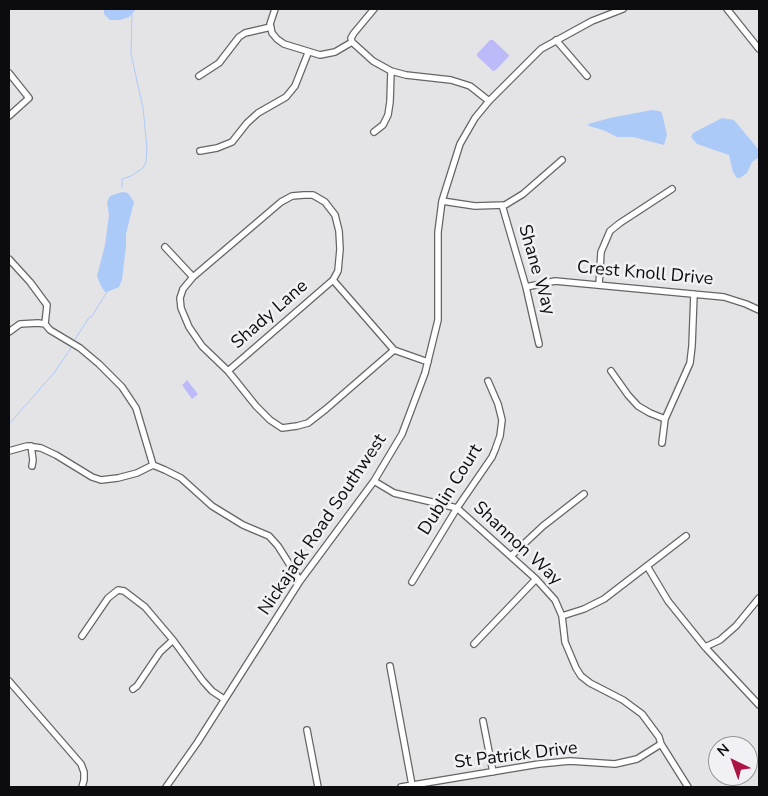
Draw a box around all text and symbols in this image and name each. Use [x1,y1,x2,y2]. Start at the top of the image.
street label: Shane Way [513,222,559,318]
street label: Crest Knoll Drive [576,257,714,291]
street label: Shady Lane [227,276,313,354]
street label: Nickajack Road Southwest [254,430,392,620]
street label: Dublin Court [415,441,487,539]
street label: Shannon Way [468,497,566,591]
north arrow [708,736,758,786]
street label: St Patrick Drive [453,738,579,774]
text: N [713,740,734,761]

